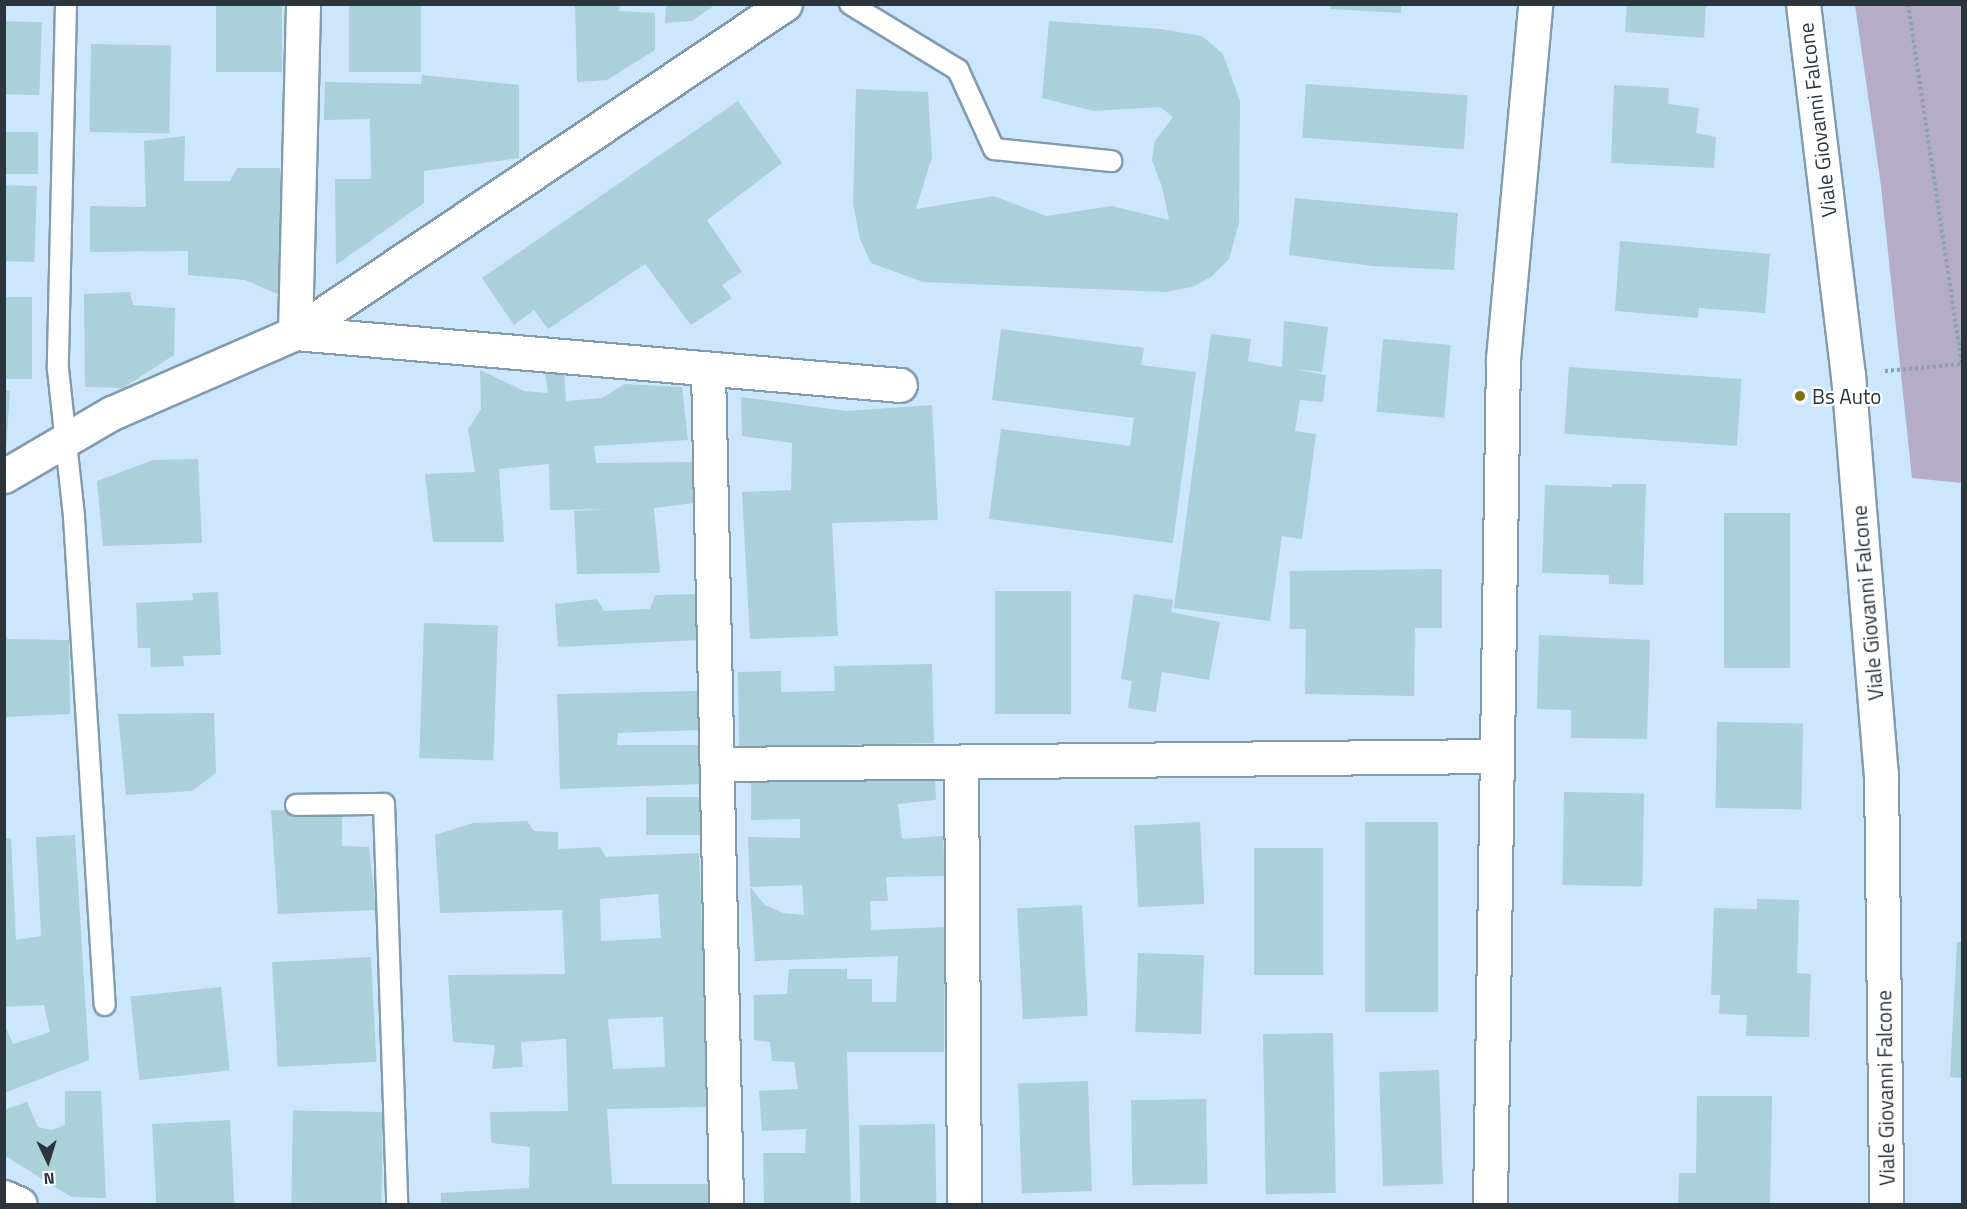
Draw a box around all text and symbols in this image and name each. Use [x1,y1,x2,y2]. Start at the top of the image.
street label: Viale Giovanni Falcone [1793,21,1841,219]
place label: Bs Auto [1812,383,1881,409]
marker: Bs Auto [1793,389,1807,403]
street label: Viale Giovanni Falcone [1846,504,1888,702]
street label: Viale Giovanni Falcone [1871,990,1899,1186]
north arrow [18,1131,78,1191]
text: N [43,1167,56,1191]

